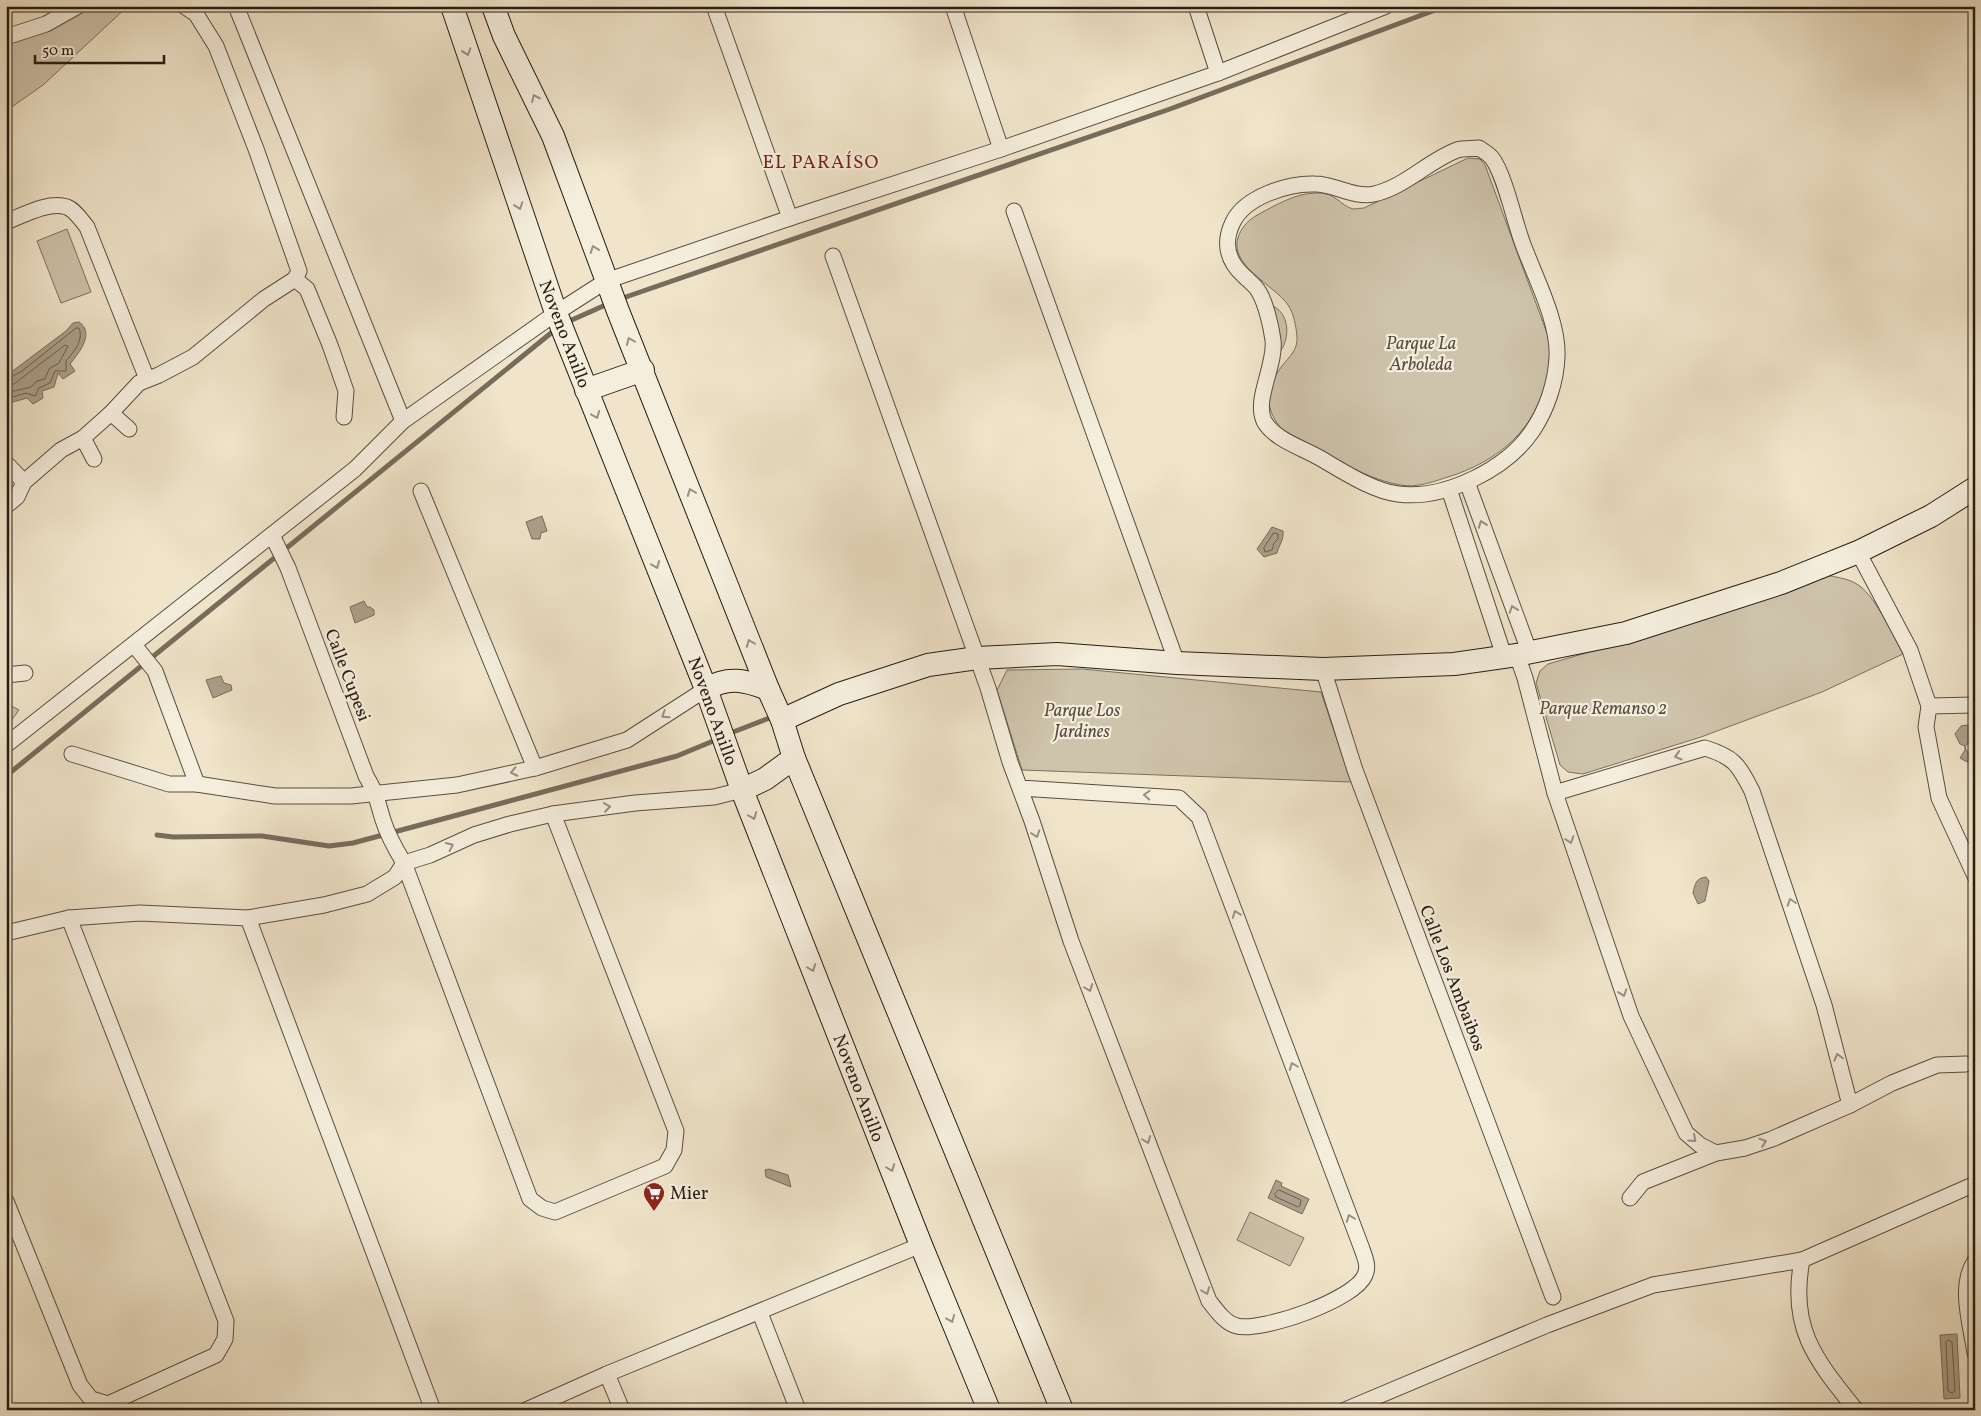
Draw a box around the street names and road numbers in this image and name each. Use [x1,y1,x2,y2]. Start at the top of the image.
street label: Noveno Anillo [532,277,596,392]
street label: Calle Cupesi [317,626,376,726]
street label: Noveno Anillo [680,654,743,769]
street label: Calle Los Ambaibos [1412,902,1491,1055]
street label: Noveno Anillo [826,1031,890,1146]

